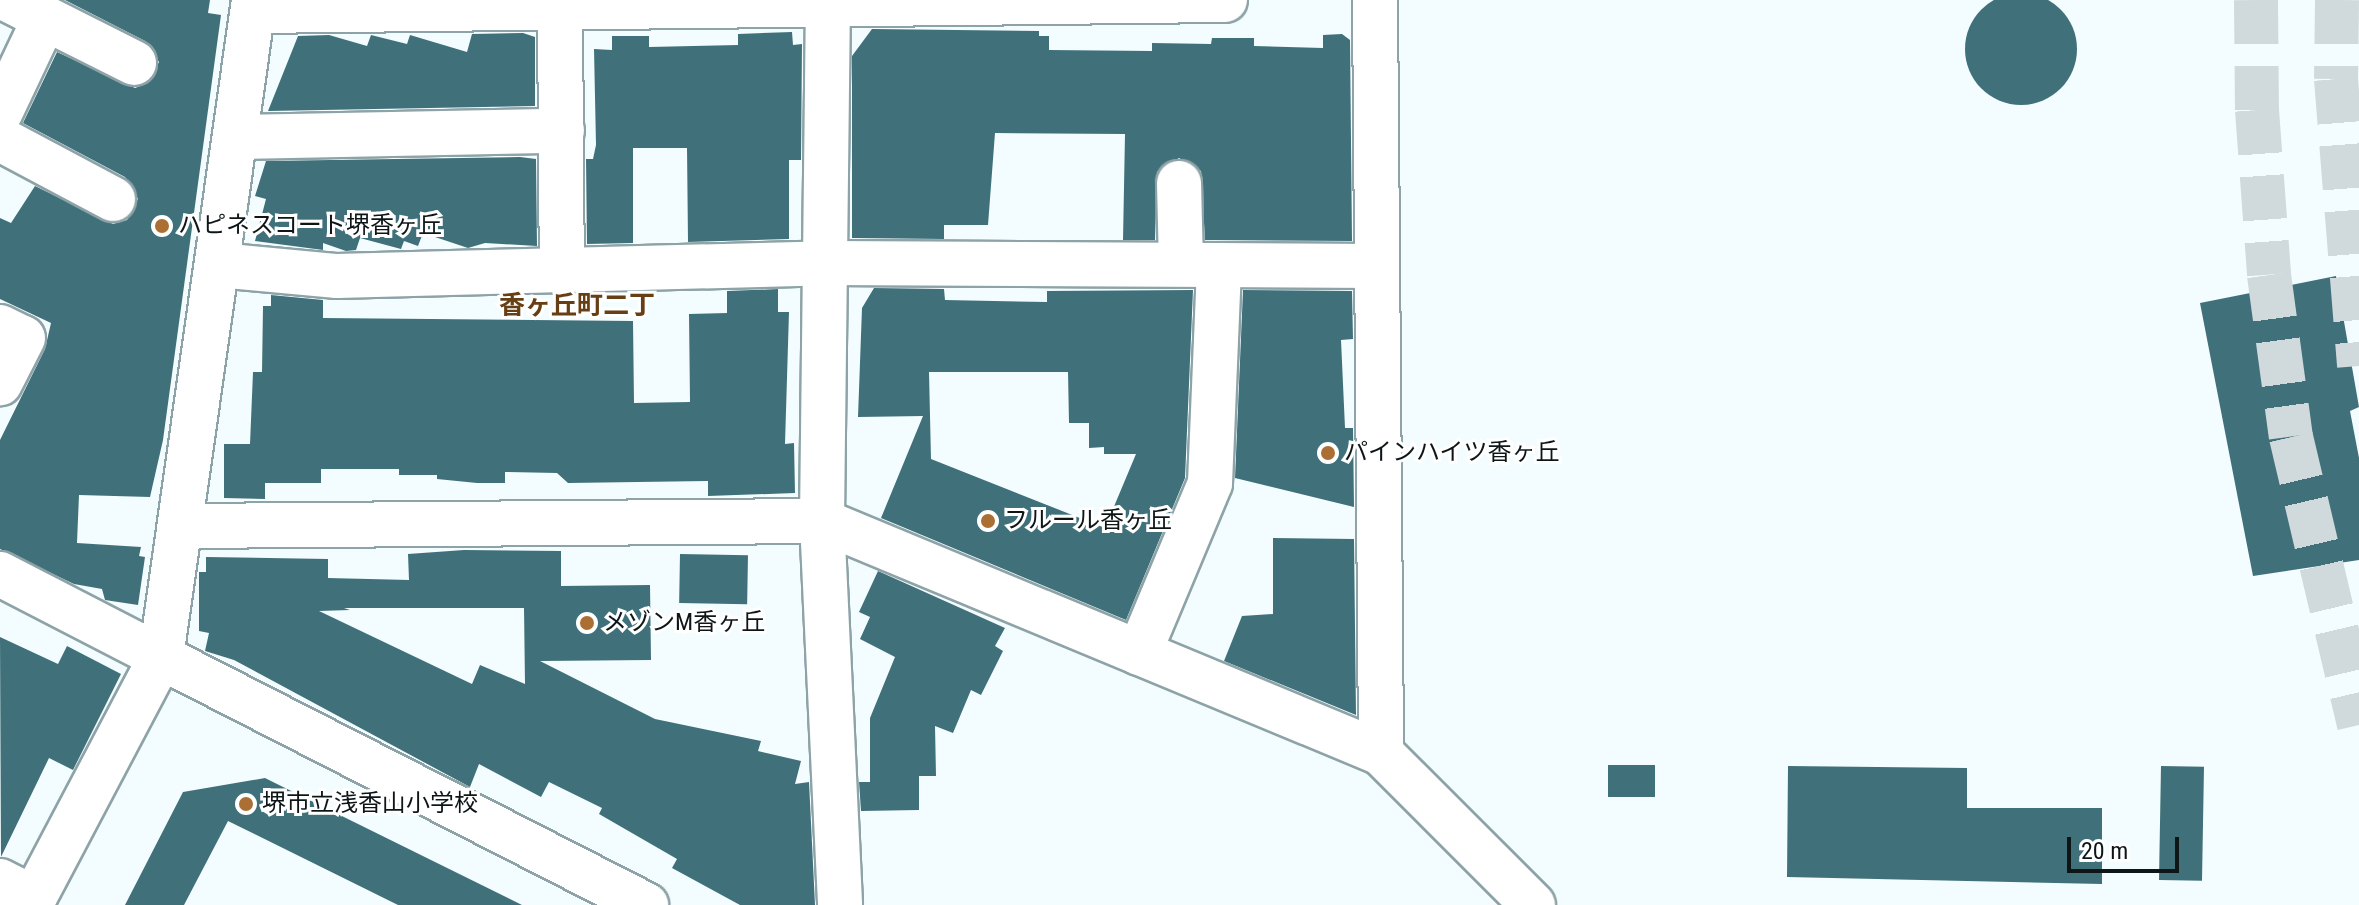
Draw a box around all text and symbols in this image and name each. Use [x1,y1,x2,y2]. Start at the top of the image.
place label: ハピネスコート堺香ヶ丘 [178,212,442,240]
marker: ハピネスコート堺香ヶ丘 [153,217,171,235]
district label: 香ヶ丘町二丁 [499,290,655,322]
place label: パインハイツ香ヶ丘 [1344,439,1560,467]
marker: パインハイツ香ヶ丘 [1319,444,1337,462]
place label: フルール香ヶ丘 [1004,507,1172,535]
marker: フルール香ヶ丘 [979,512,997,530]
place label: メゾンM香ヶ丘 [603,609,765,637]
marker: メゾンM香ヶ丘 [578,614,596,632]
place label: 堺市立浅香山小学校 [262,790,478,818]
marker: 堺市立浅香山小学校 [237,795,255,813]
scale bar [2071,821,2183,871]
text: 20 m [2081,837,2128,865]

